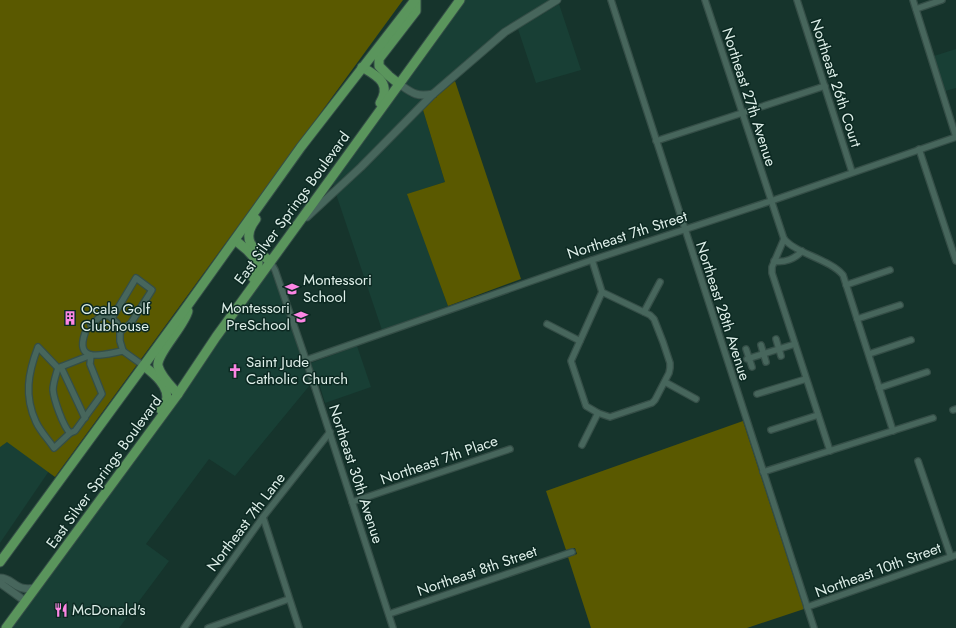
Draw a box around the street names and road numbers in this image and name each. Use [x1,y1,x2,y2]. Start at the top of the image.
street label: Northeast 26th Court [805,16,867,150]
street label: Northeast 27th Avenue [716,25,782,169]
street label: East Silver Springs Boulevard [229,127,355,289]
street label: Northeast 7th Street [564,205,690,265]
street label: Northeast 28th Avenue [690,239,756,384]
street label: East Silver Springs Boulevard [41,391,167,553]
street label: Northeast 30th Avenue [323,401,389,547]
street label: Northeast 7th Place [377,429,501,490]
street label: Northeast 7th Lane [201,468,291,576]
street label: Northeast 10th Street [812,537,945,603]
street label: Northeast 8th Street [414,540,540,602]

